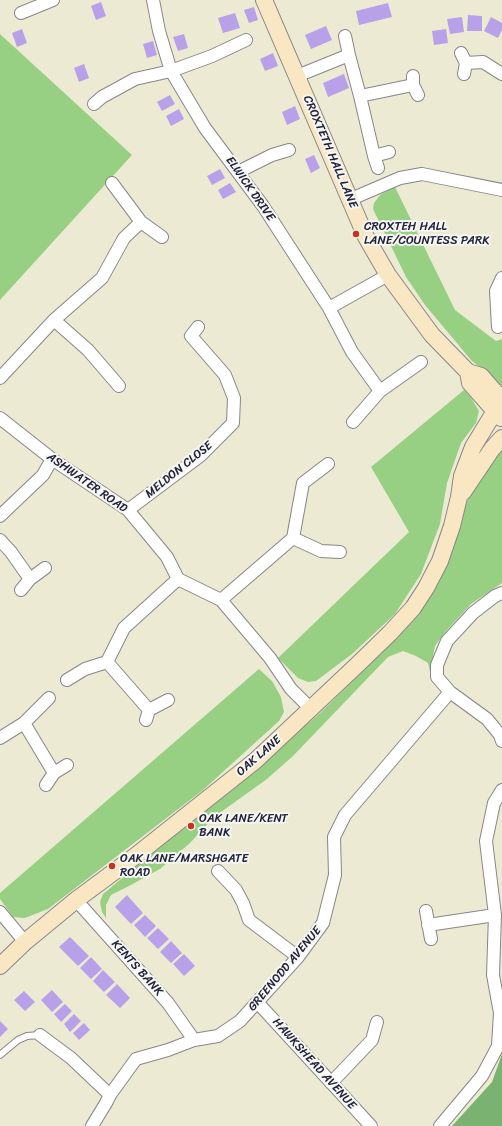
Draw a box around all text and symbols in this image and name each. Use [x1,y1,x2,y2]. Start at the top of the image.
street label: CROXTETH HALL LANE [300,94,360,210]
street label: ELWICK DRIVE [222,154,278,224]
place label: CROXTEH HALL LANE/COUNTESS PARK [364,220,489,248]
marker: CROXTEH HALL LANE/COUNTESS PARK [351,229,361,239]
street label: MELDON CLOSE [143,439,215,501]
street label: ASHWATER ROAD [44,450,130,516]
street label: OAK LANE [234,733,284,779]
place label: OAK LANE/KENT BANK [199,812,288,840]
marker: OAK LANE/KENT BANK [186,821,196,831]
place label: OAK LANE/MARSHGATE ROAD [120,852,248,880]
marker: OAK LANE/MARSHGATE ROAD [107,861,117,871]
street label: GREENODD AVENUE [245,924,325,1014]
street label: KENTS BANK [108,937,166,999]
street label: HAWKSHEAD AVENUE [269,1015,359,1113]

